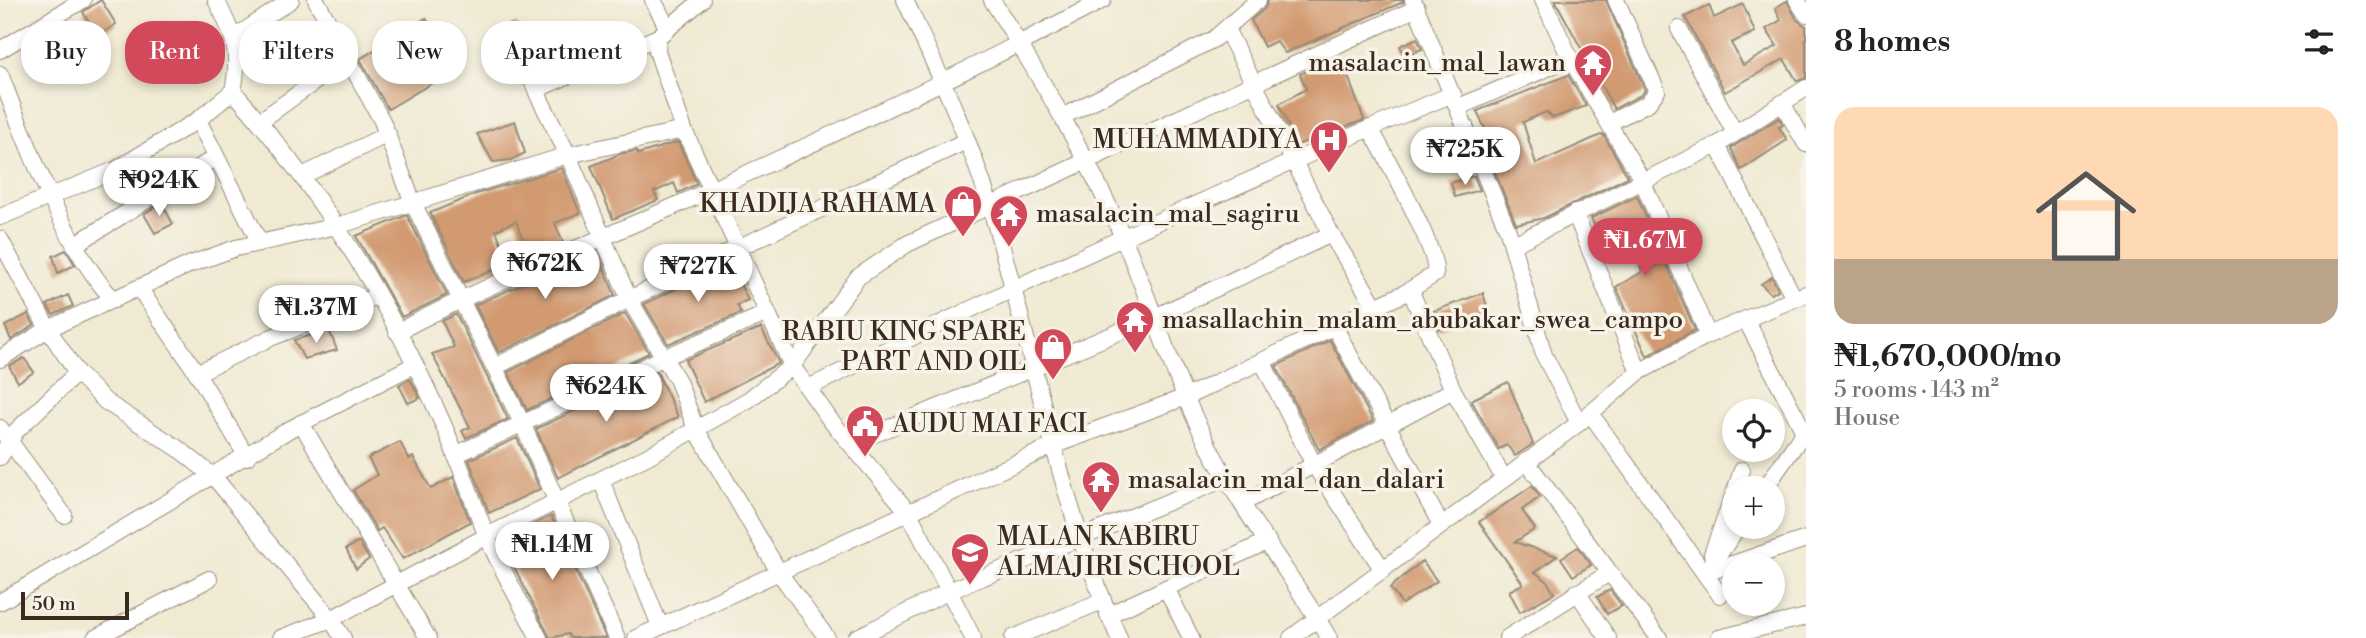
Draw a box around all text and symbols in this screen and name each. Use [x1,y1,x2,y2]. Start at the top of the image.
chip: Buy [21,21,111,84]
chip: Rent [125,21,225,84]
chip: Filters [239,21,358,84]
chip: New [372,21,467,84]
chip: Apartment [481,21,647,84]
text: 8 homes [1834,23,1950,61]
icon: filters [2300,23,2338,61]
temple icon: masalacin_mal_lawan [1572,42,1614,97]
place label: masalacin_mal_lawan [1308,47,1566,79]
hospital icon: MUHAMMADIYA [1308,119,1350,174]
place label: MUHAMMADIYA [1093,124,1303,156]
pin: ₦725K [1416,128,1514,187]
text: ₦725K [1426,136,1504,164]
icon: home [2023,153,2149,279]
pin: ₦924K [110,158,208,218]
text: ₦924K [119,167,199,195]
shop icon: KHADIJA RAHAMA [942,183,984,238]
place label: KHADIJA RAHAMA [699,188,937,220]
temple icon: masalacin_mal_sagiru [988,193,1030,248]
place label: masalacin_mal_sagiru [1036,198,1300,230]
pin: ₦1.67M [1588,218,1702,278]
text: ₦1.67M [1604,227,1686,255]
pin: ₦672K [496,242,594,301]
pin: ₦727K [649,244,747,304]
text: ₦672K [507,250,583,278]
text: ₦727K [660,253,736,281]
pin: ₦1.37M [259,286,373,345]
text: ₦1.37M [275,294,357,322]
temple icon: masallachin_malam_abubakar_swea_campo [1114,299,1156,354]
place label: masallachin_malam_abubakar_swea_campo [1162,304,1683,336]
place label: RABIU KING SPARE PART AND OIL [782,316,1026,378]
shop icon: RABIU KING SPARE PART AND OIL [1032,326,1074,381]
text: ₦1,670,000/mo [1834,338,2062,376]
pin: ₦624K [557,364,655,424]
text: ₦624K [566,373,646,401]
text: 5 rooms · 143 m² [1834,376,1999,404]
map controls [1722,399,1785,616]
button: locate [1722,399,1785,462]
public building icon: AUDU MAI FACI [844,403,886,458]
text: House [1834,404,1900,432]
place label: AUDU MAI FACI [891,408,1087,440]
temple icon: masalacin_mal_dan_dalari [1080,459,1122,514]
place label: masalacin_mal_dan_dalari [1128,464,1445,496]
button: + [1722,476,1785,539]
place label: MALAN KABIRU ALMAJIRI SCHOOL [996,521,1240,583]
pin: ₦1.14M [495,522,609,582]
text: ₦1.14M [511,531,593,559]
school or university icon: MALAN KABIRU ALMAJIRI SCHOOL [949,531,991,586]
button: − [1722,553,1785,616]
scale bar [21,589,130,621]
text: 50 m [32,592,76,616]

